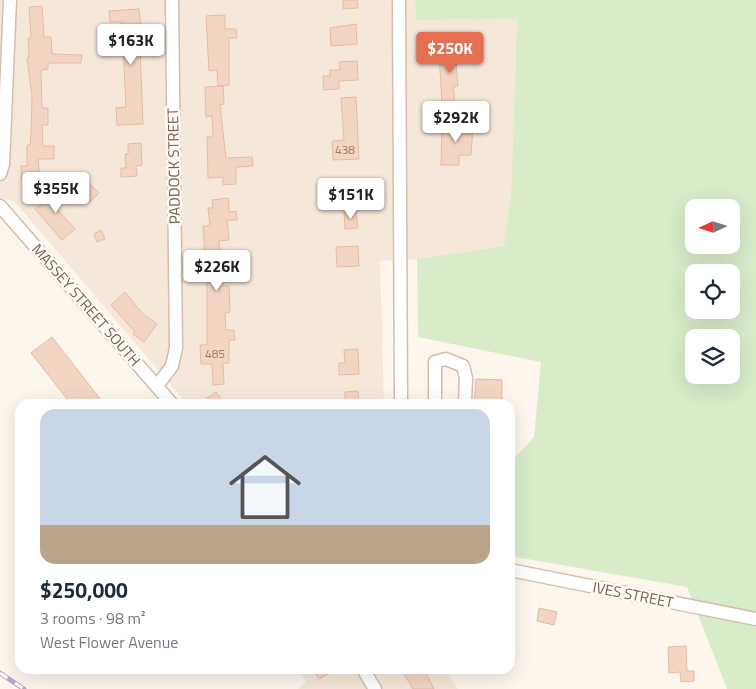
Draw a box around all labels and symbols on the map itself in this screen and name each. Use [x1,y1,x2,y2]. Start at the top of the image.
pin: $163K [96,23,166,66]
pin: $250K [415,32,485,74]
pin: $292K [421,100,491,143]
street label: PADDOCK STREET [161,108,186,224]
house number: 438 [335,140,355,159]
pin: $355K [21,172,91,214]
pin: $151K [316,178,386,220]
north arrow [685,199,740,254]
street label: MASSEY STREET SOUTH [26,238,146,371]
pin: $226K [182,250,252,292]
house number: 485 [205,344,225,363]
street label: IVES STREET [591,575,676,614]

